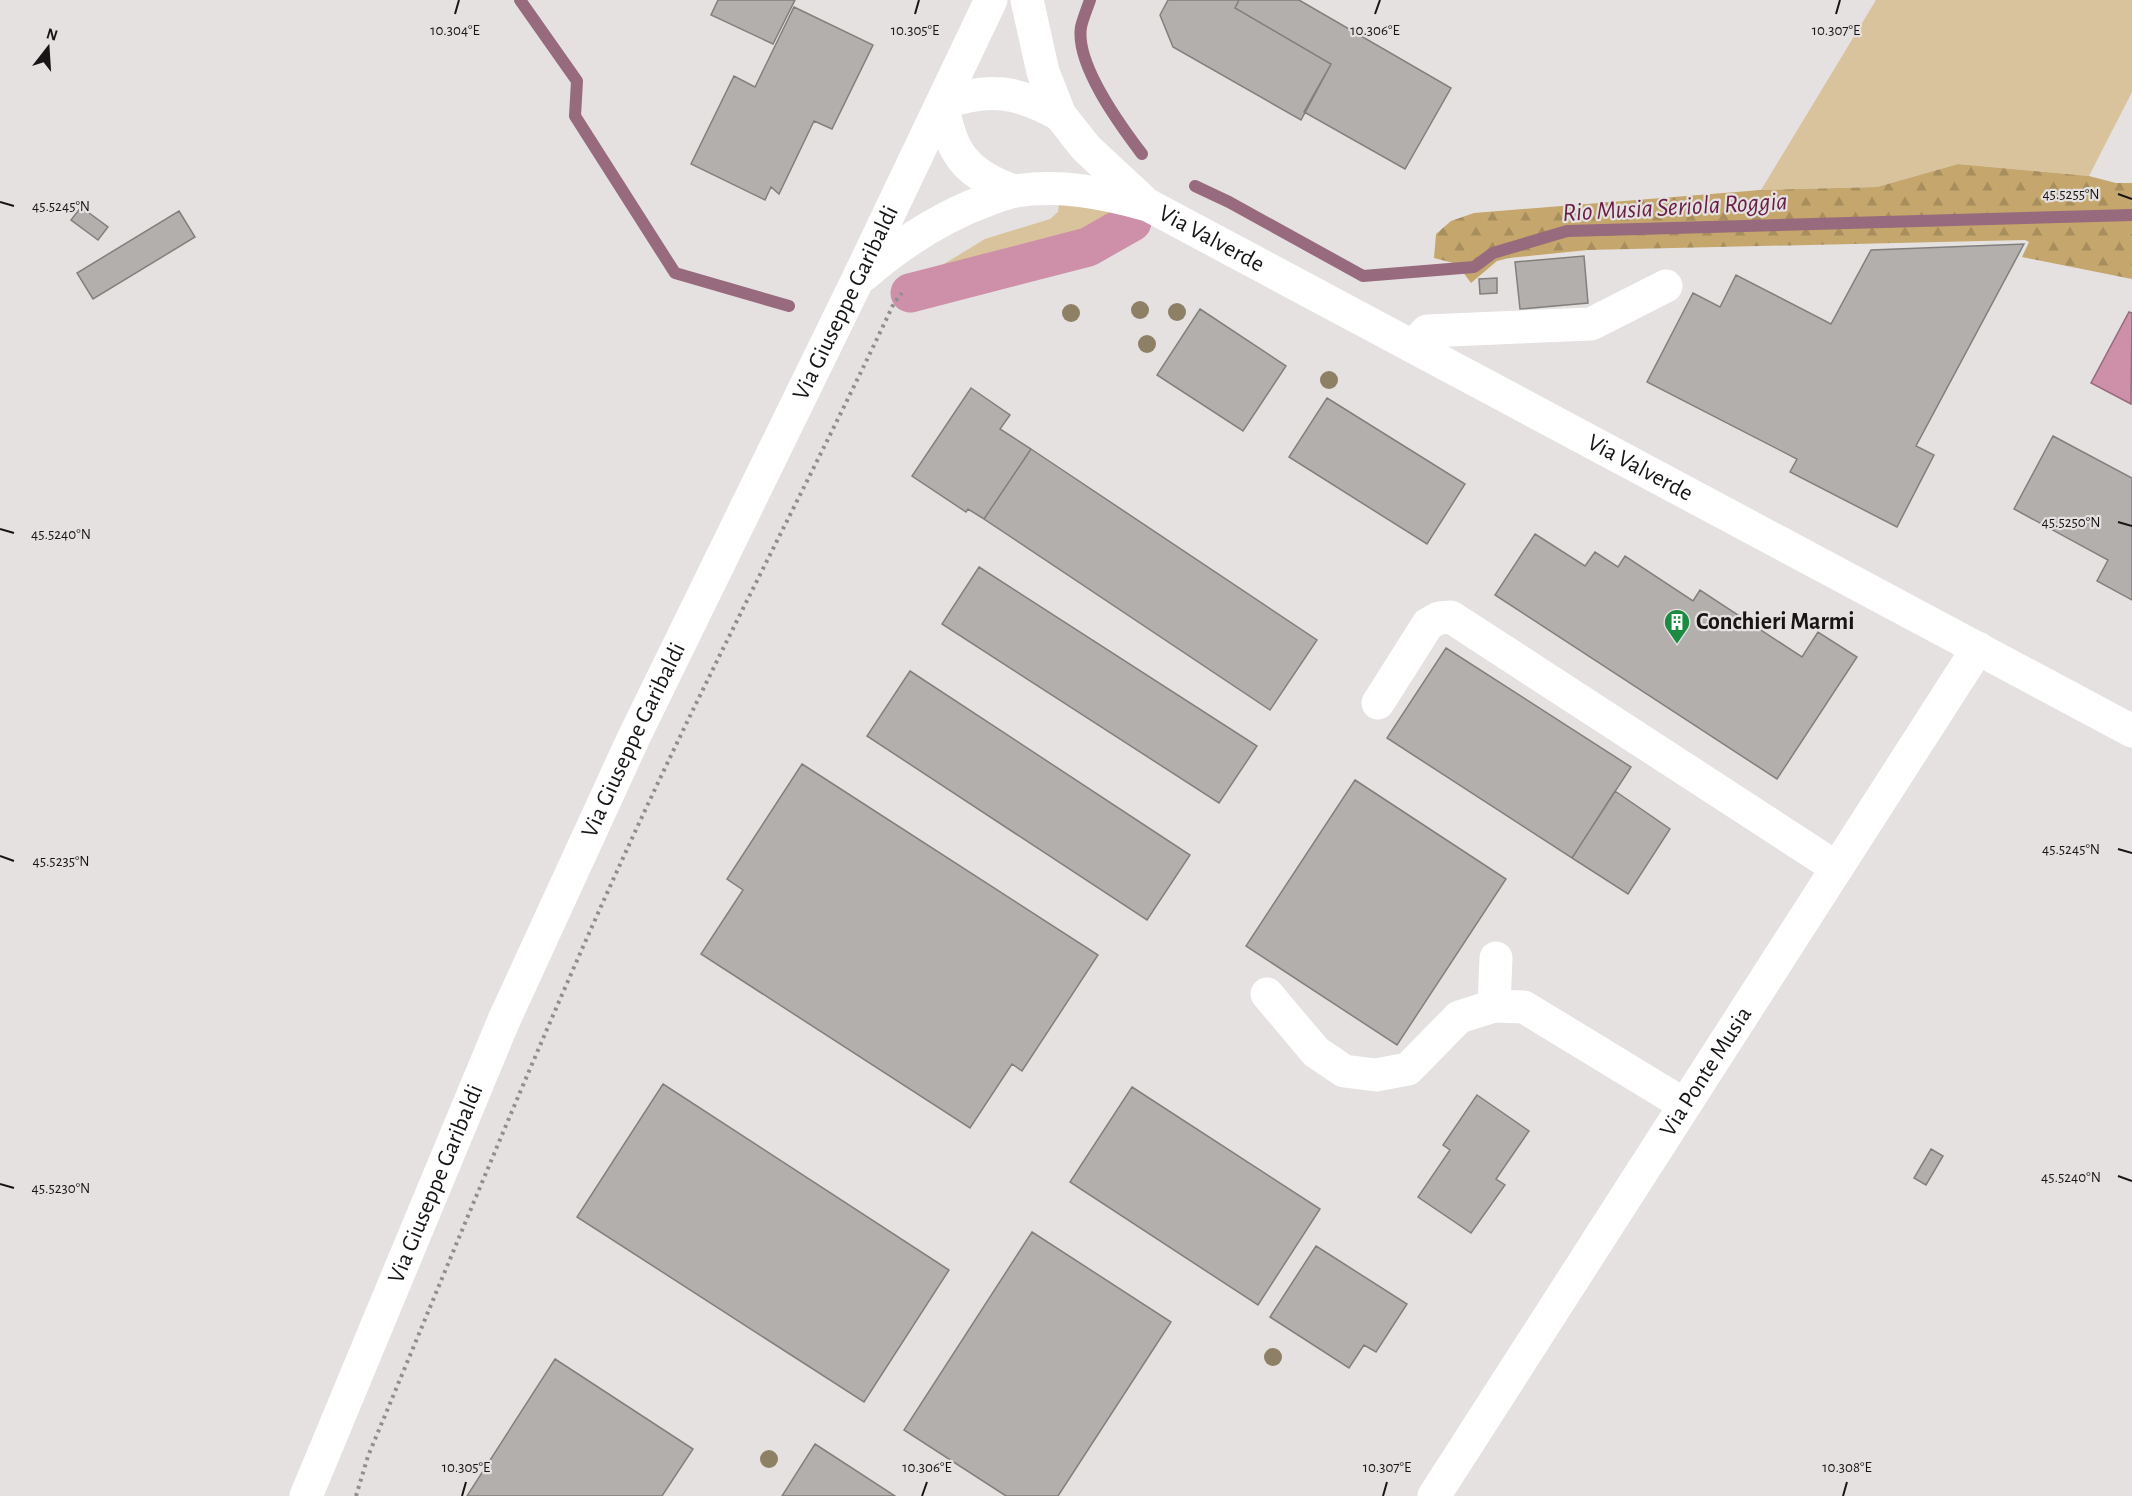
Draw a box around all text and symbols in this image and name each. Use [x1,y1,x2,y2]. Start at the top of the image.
north arrow [18,18,78,78]
text: 10.304°E [430,23,480,38]
text: 10.305°E [891,23,939,38]
text: 10.306°E [1350,23,1400,38]
text: 10.307°E [1812,23,1860,38]
text: N [44,25,60,44]
text: 45.5255°N [2042,187,2100,202]
water label: Rio Musia Seriola Roggia [1562,188,1788,226]
text: 45.5245°N [32,199,90,214]
street label: Via Valverde [1155,201,1268,277]
street label: Via Giuseppe Garibaldi [789,202,903,404]
street label: Via Valverde [1583,430,1697,506]
text: 45.5250°N [2042,515,2100,530]
text: 45.5240°N [31,527,91,542]
building icon: Conchieri Marmi [1662,607,1692,645]
place label: Conchieri Marmi [1696,610,1854,634]
street label: Via Giuseppe Garibaldi [577,639,690,841]
text: 45.5245°N [2042,842,2100,857]
text: 45.5235°N [32,854,90,869]
street label: Via Ponte Musia [1656,1003,1756,1141]
street label: Via Giuseppe Garibaldi [384,1081,488,1287]
text: 45.5240°N [2041,1170,2101,1185]
text: 45.5230°N [32,1181,90,1196]
text: 10.305°E [442,1460,490,1475]
text: 10.306°E [902,1460,952,1475]
text: 10.307°E [1363,1460,1411,1475]
text: 10.308°E [1822,1460,1872,1475]

